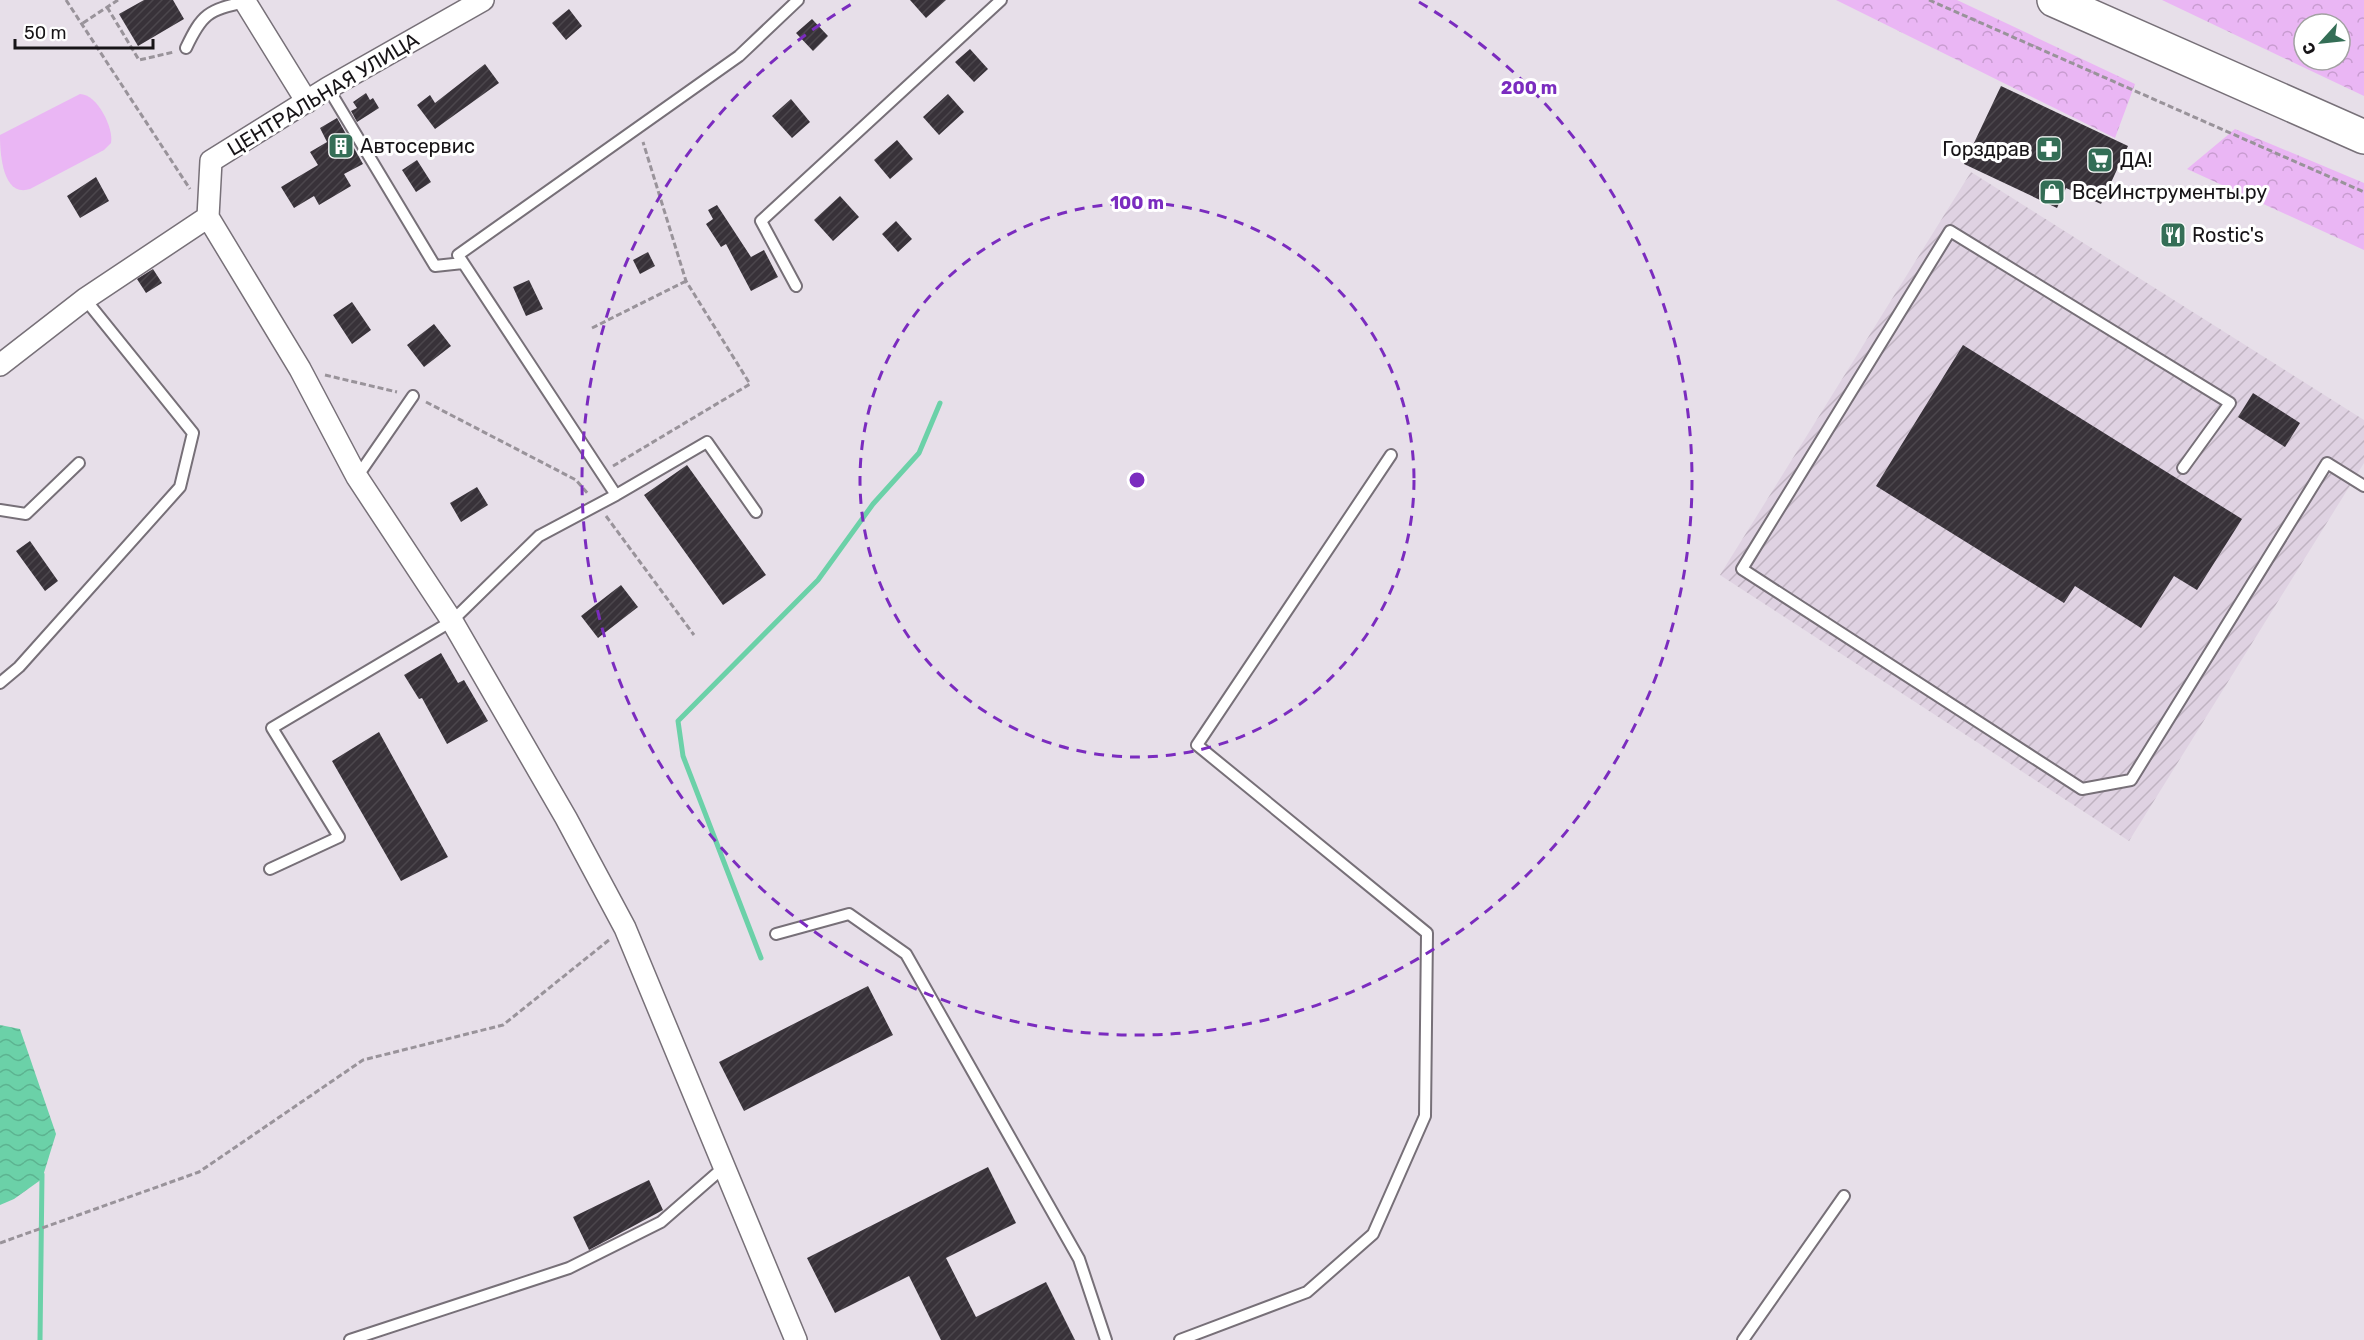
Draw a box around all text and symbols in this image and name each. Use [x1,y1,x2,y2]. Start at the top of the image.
scale bar [15,12,153,50]
north arrow [2292,12,2352,72]
text: 50 m [24,22,67,44]
street label: ЦЕНТРАЛЬНАЯ УЛИЦА [223,27,423,161]
text: С [2298,39,2320,58]
text: 200 m [1501,77,1557,99]
building icon: Автосервис [326,131,356,161]
place label: Автосервис [360,134,475,158]
pharmacy icon: Горздрав [2034,134,2064,164]
place label: Горздрав [1942,137,2030,161]
supermarket icon: ДА! [2085,145,2115,175]
place label: ДА! [2120,148,2152,172]
shop icon: ВсеИнструменты.ру [2037,177,2067,207]
place label: ВсеИнструменты.ру [2072,180,2267,204]
text: 100 m [1110,192,1164,214]
restaurant icon: Rostic's [2158,220,2188,250]
place label: Rostic's [2192,223,2264,247]
centre of rings [1127,470,1147,490]

